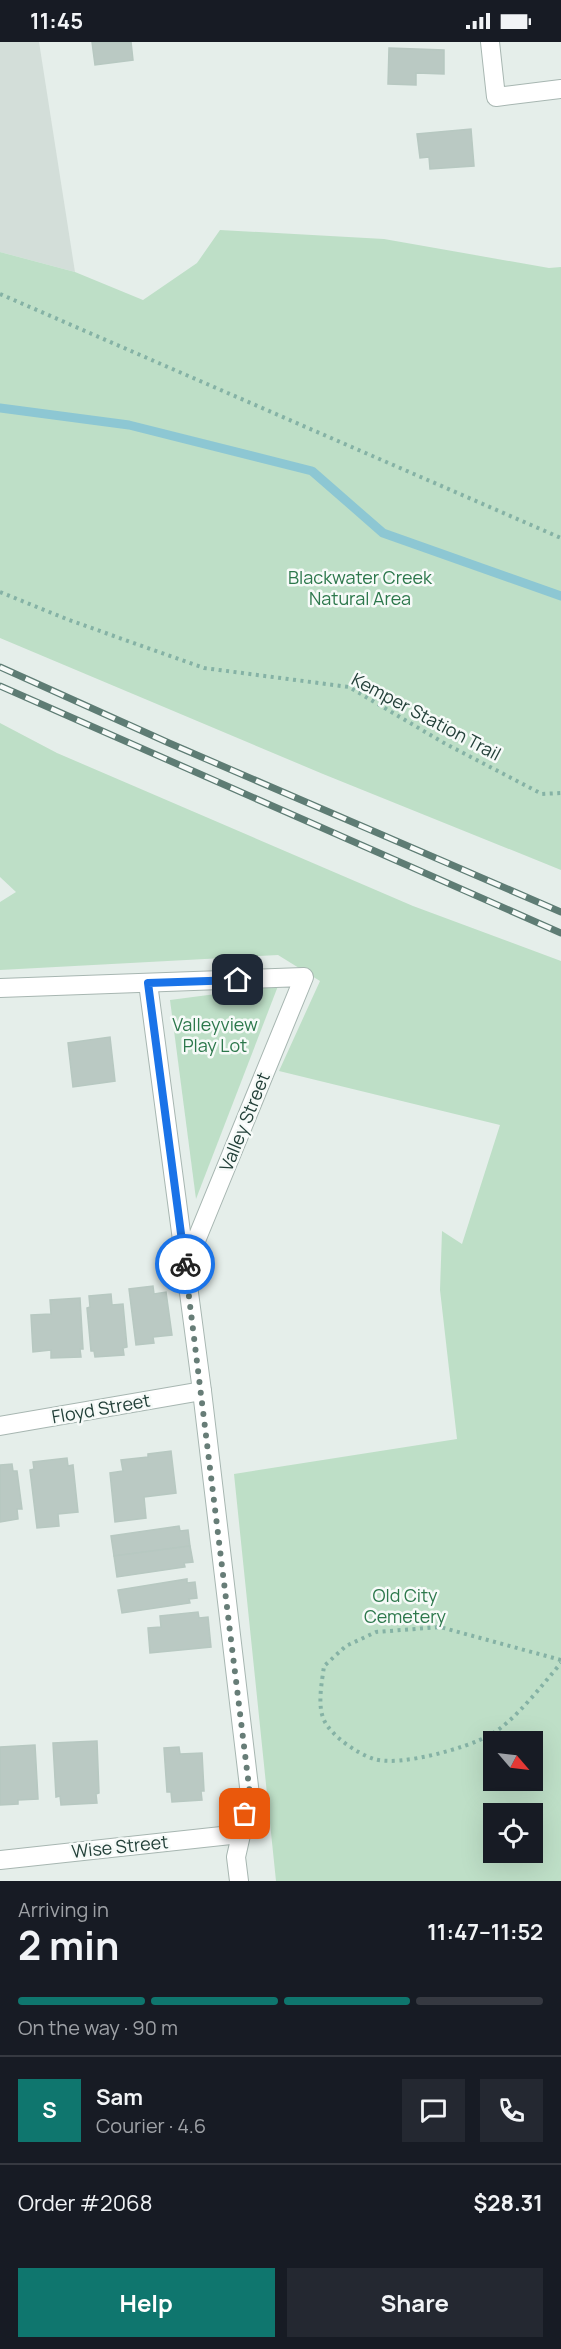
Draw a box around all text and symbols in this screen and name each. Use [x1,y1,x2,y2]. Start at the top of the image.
text: 11:45 [30,6,83,36]
park label: Blackwater Creek Natural Area [288,565,433,610]
street label: Kemper Station Trail [348,667,505,766]
pin [212,954,263,1005]
icon: home [221,963,254,996]
park label: Valleyview Play Lot [172,1012,258,1057]
street label: Valley Street [213,1069,275,1175]
courier [155,1234,215,1294]
icon: bike [169,1248,202,1281]
street label: Floyd Street [50,1388,152,1429]
park label: Old City Cemetery [364,1583,447,1628]
north arrow [483,1731,543,1791]
map controls [483,1731,543,1863]
pin [219,1788,270,1839]
icon: bag [228,1797,261,1830]
button: locate [483,1803,543,1863]
street label: Wise Street [70,1829,169,1863]
text: Arriving in [18,1896,109,1923]
text: 11:47–11:52 [427,1917,543,1947]
text: 2 min [18,1918,119,1972]
text: On the way · 90 m [18,2014,178,2041]
button: chat [402,2079,465,2142]
button: phone [480,2079,543,2142]
text: Sam [96,2082,143,2112]
text: S [42,2095,57,2125]
text: Courier · 4.6 [96,2112,206,2139]
text: Order #2068 [18,2188,153,2218]
text: $28.31 [474,2188,543,2218]
button: Help [18,2268,275,2337]
button: Share [287,2268,543,2337]

